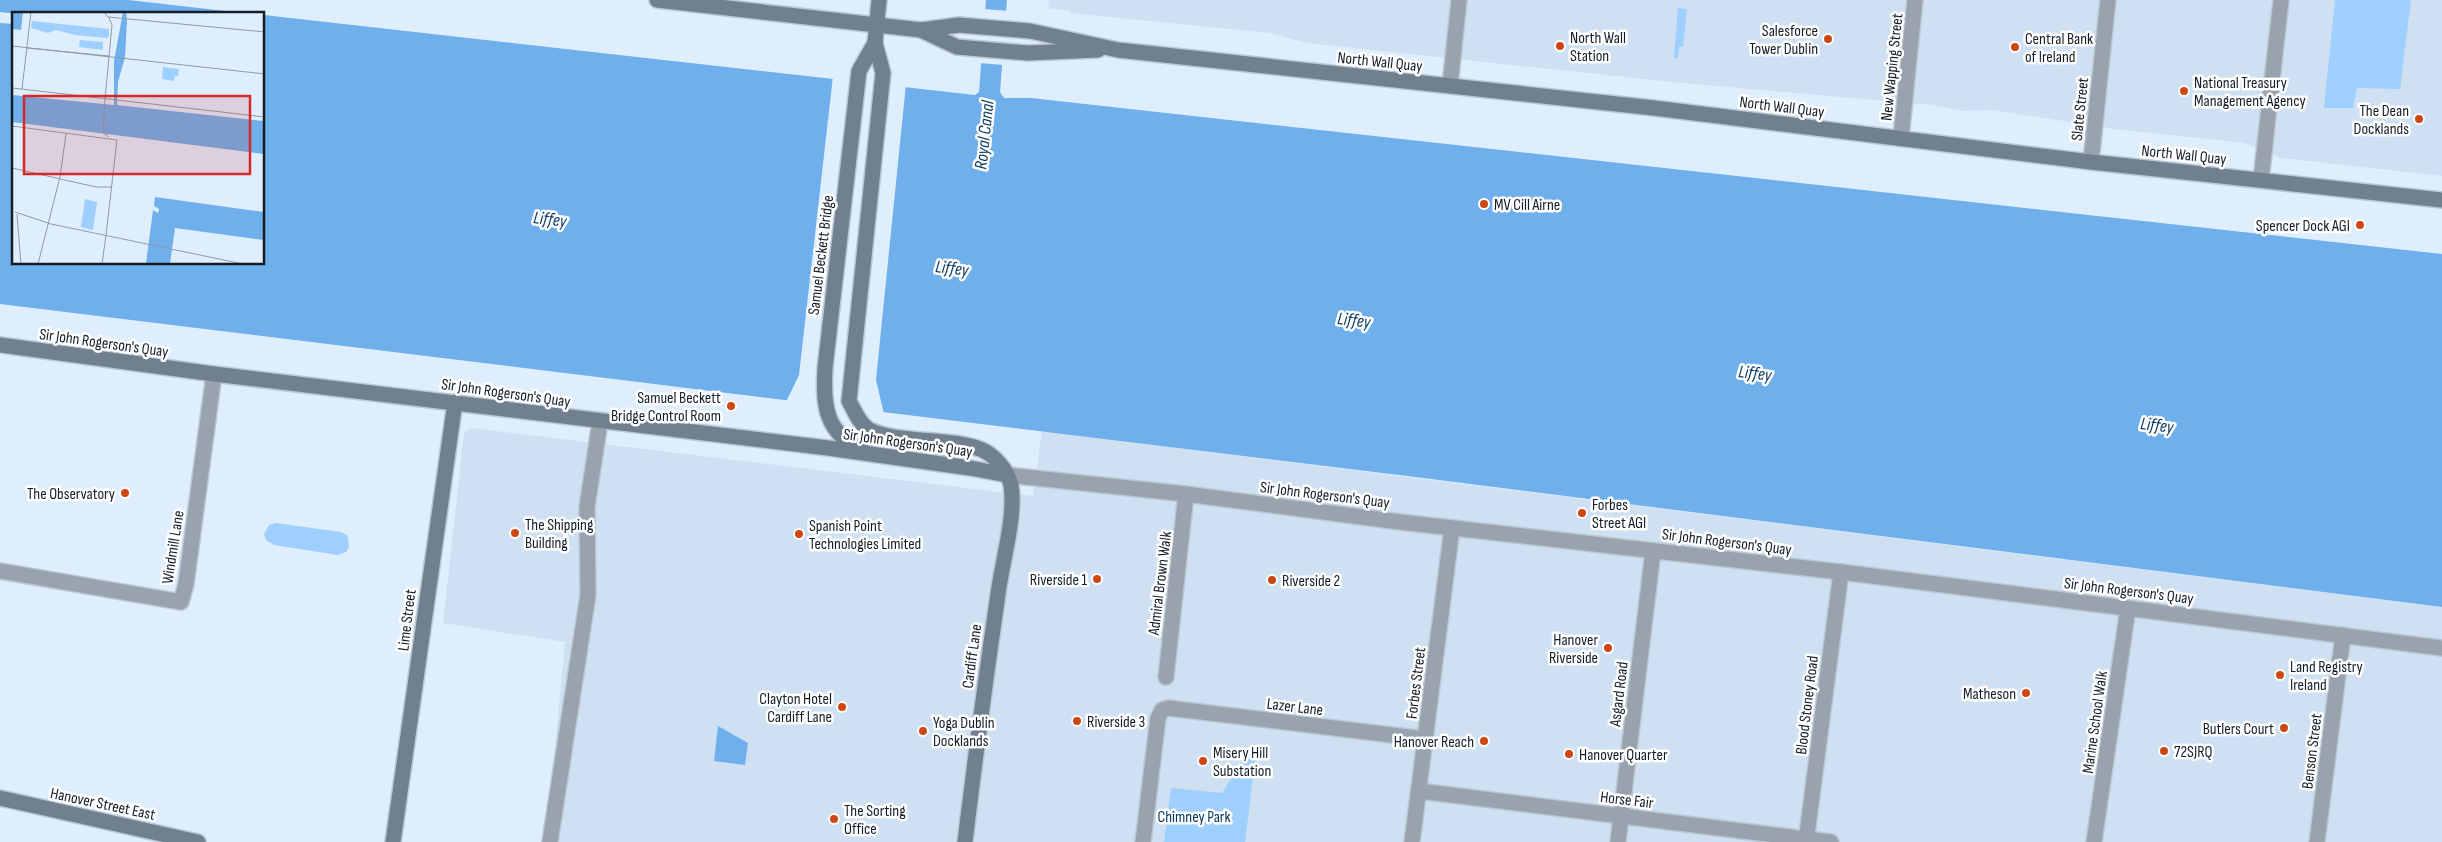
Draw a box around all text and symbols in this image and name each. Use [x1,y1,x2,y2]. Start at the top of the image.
inset map [12,12,265,265]
street label: New Wapping Street [1877,12,1908,122]
place label: Salesforce Tower Dublin [1749,22,1818,59]
place label: North Wall Station [1570,29,1626,66]
place label: Central Bank of Ireland [2025,30,2093,67]
marker: Salesforce Tower Dublin [1822,33,1834,45]
marker: North Wall Station [1554,40,1566,52]
marker: Central Bank of Ireland [2009,41,2021,53]
street label: North Wall Quay [1336,49,1423,76]
place label: National Treasury Management Agency [2194,74,2306,111]
street label: Slate Street [2068,76,2093,142]
marker: National Treasury Management Agency [2178,85,2190,97]
street label: North Wall Quay [1738,93,1825,122]
water label: Royal Canal [970,99,999,170]
place label: The Dean Docklands [2354,102,2409,139]
marker: The Dean Docklands [2413,113,2425,125]
street label: North Wall Quay [2140,142,2227,169]
street label: Samuel Beckett Bridge [805,194,838,316]
place label: MV Cill Airne [1494,196,1560,215]
marker: MV Cill Airne [1478,198,1490,210]
water label: Liffey [532,207,569,232]
place label: Spencer Dock AGI [2256,217,2350,236]
marker: Spencer Dock AGI [2354,219,2366,231]
water label: Liffey [934,256,971,281]
water label: Liffey [1336,308,1373,333]
street label: Sir John Rogerson's Quay [38,325,170,362]
water label: Liffey [1737,361,1774,386]
street label: Sir John Rogerson's Quay [440,375,572,412]
place label: Samuel Beckett Bridge Control Room [611,389,721,426]
marker: Samuel Beckett Bridge Control Room [725,400,737,412]
water label: Liffey [2139,413,2176,438]
street label: Sir John Rogerson's Quay [842,425,974,462]
street label: Sir John Rogerson's Quay [1259,478,1391,513]
place label: The Observatory [27,485,115,504]
marker: The Observatory [119,487,131,499]
place label: Forbes Street AGI [1592,496,1646,533]
marker: Forbes Street AGI [1576,507,1588,519]
street label: Windmill Lane [158,509,189,585]
place label: The Shipping Building [525,516,593,553]
place label: Spanish Point Technologies Limited [809,517,921,554]
street label: Sir John Rogerson's Quay [1661,525,1793,560]
marker: The Shipping Building [509,527,521,539]
marker: Spanish Point Technologies Limited [793,528,805,540]
street label: Admiral Brown Walk [1145,530,1176,637]
place label: Riverside 1 [1030,571,1087,590]
place label: Riverside 2 [1282,572,1340,591]
marker: Riverside 1 [1091,573,1103,585]
marker: Riverside 2 [1266,574,1278,586]
street label: Sir John Rogerson's Quay [2063,574,2195,609]
street label: Lime Street [394,588,421,652]
street label: Cardiff Lane [959,623,986,690]
place label: Hanover Riverside [1549,631,1598,668]
marker: Hanover Riverside [1602,642,1614,654]
street label: Forbes Street [1403,646,1430,720]
street label: Blood Stoney Road [1792,655,1823,756]
place label: Land Registry Ireland [2290,658,2363,695]
street label: Asgard Road [1606,661,1633,729]
marker: Land Registry Ireland [2274,669,2286,681]
street label: Marine School Walk [2079,670,2112,775]
place label: Matheson [1963,685,2016,704]
marker: Matheson [2020,687,2032,699]
place label: Clayton Hotel Cardiff Lane [759,690,832,727]
street label: Lazer Lane [1266,695,1324,720]
marker: Clayton Hotel Cardiff Lane [836,701,848,713]
street label: Benson Street [2298,712,2327,790]
place label: Riverside 3 [1087,713,1145,732]
place label: Yoga Dublin Docklands [933,714,995,751]
marker: Riverside 3 [1071,715,1083,727]
place label: Butlers Court [2203,720,2274,739]
marker: Butlers Court [2278,722,2290,734]
marker: Yoga Dublin Docklands [917,725,929,737]
place label: Hanover Reach [1394,733,1474,752]
marker: Hanover Reach [1478,735,1490,747]
place label: 72SJRQ [2174,743,2213,762]
place label: Misery Hill Substation [1213,744,1271,781]
marker: 72SJRQ [2158,745,2170,757]
place label: Hanover Quarter [1579,746,1668,765]
marker: Hanover Quarter [1563,748,1575,760]
marker: Misery Hill Substation [1197,755,1209,767]
street label: Hanover Street East [49,784,157,825]
street label: Horse Fair [1599,788,1655,813]
place label: The Sorting Office [844,802,906,839]
park label: Chimney Park [1157,808,1231,827]
marker: The Sorting Office [828,813,840,825]

